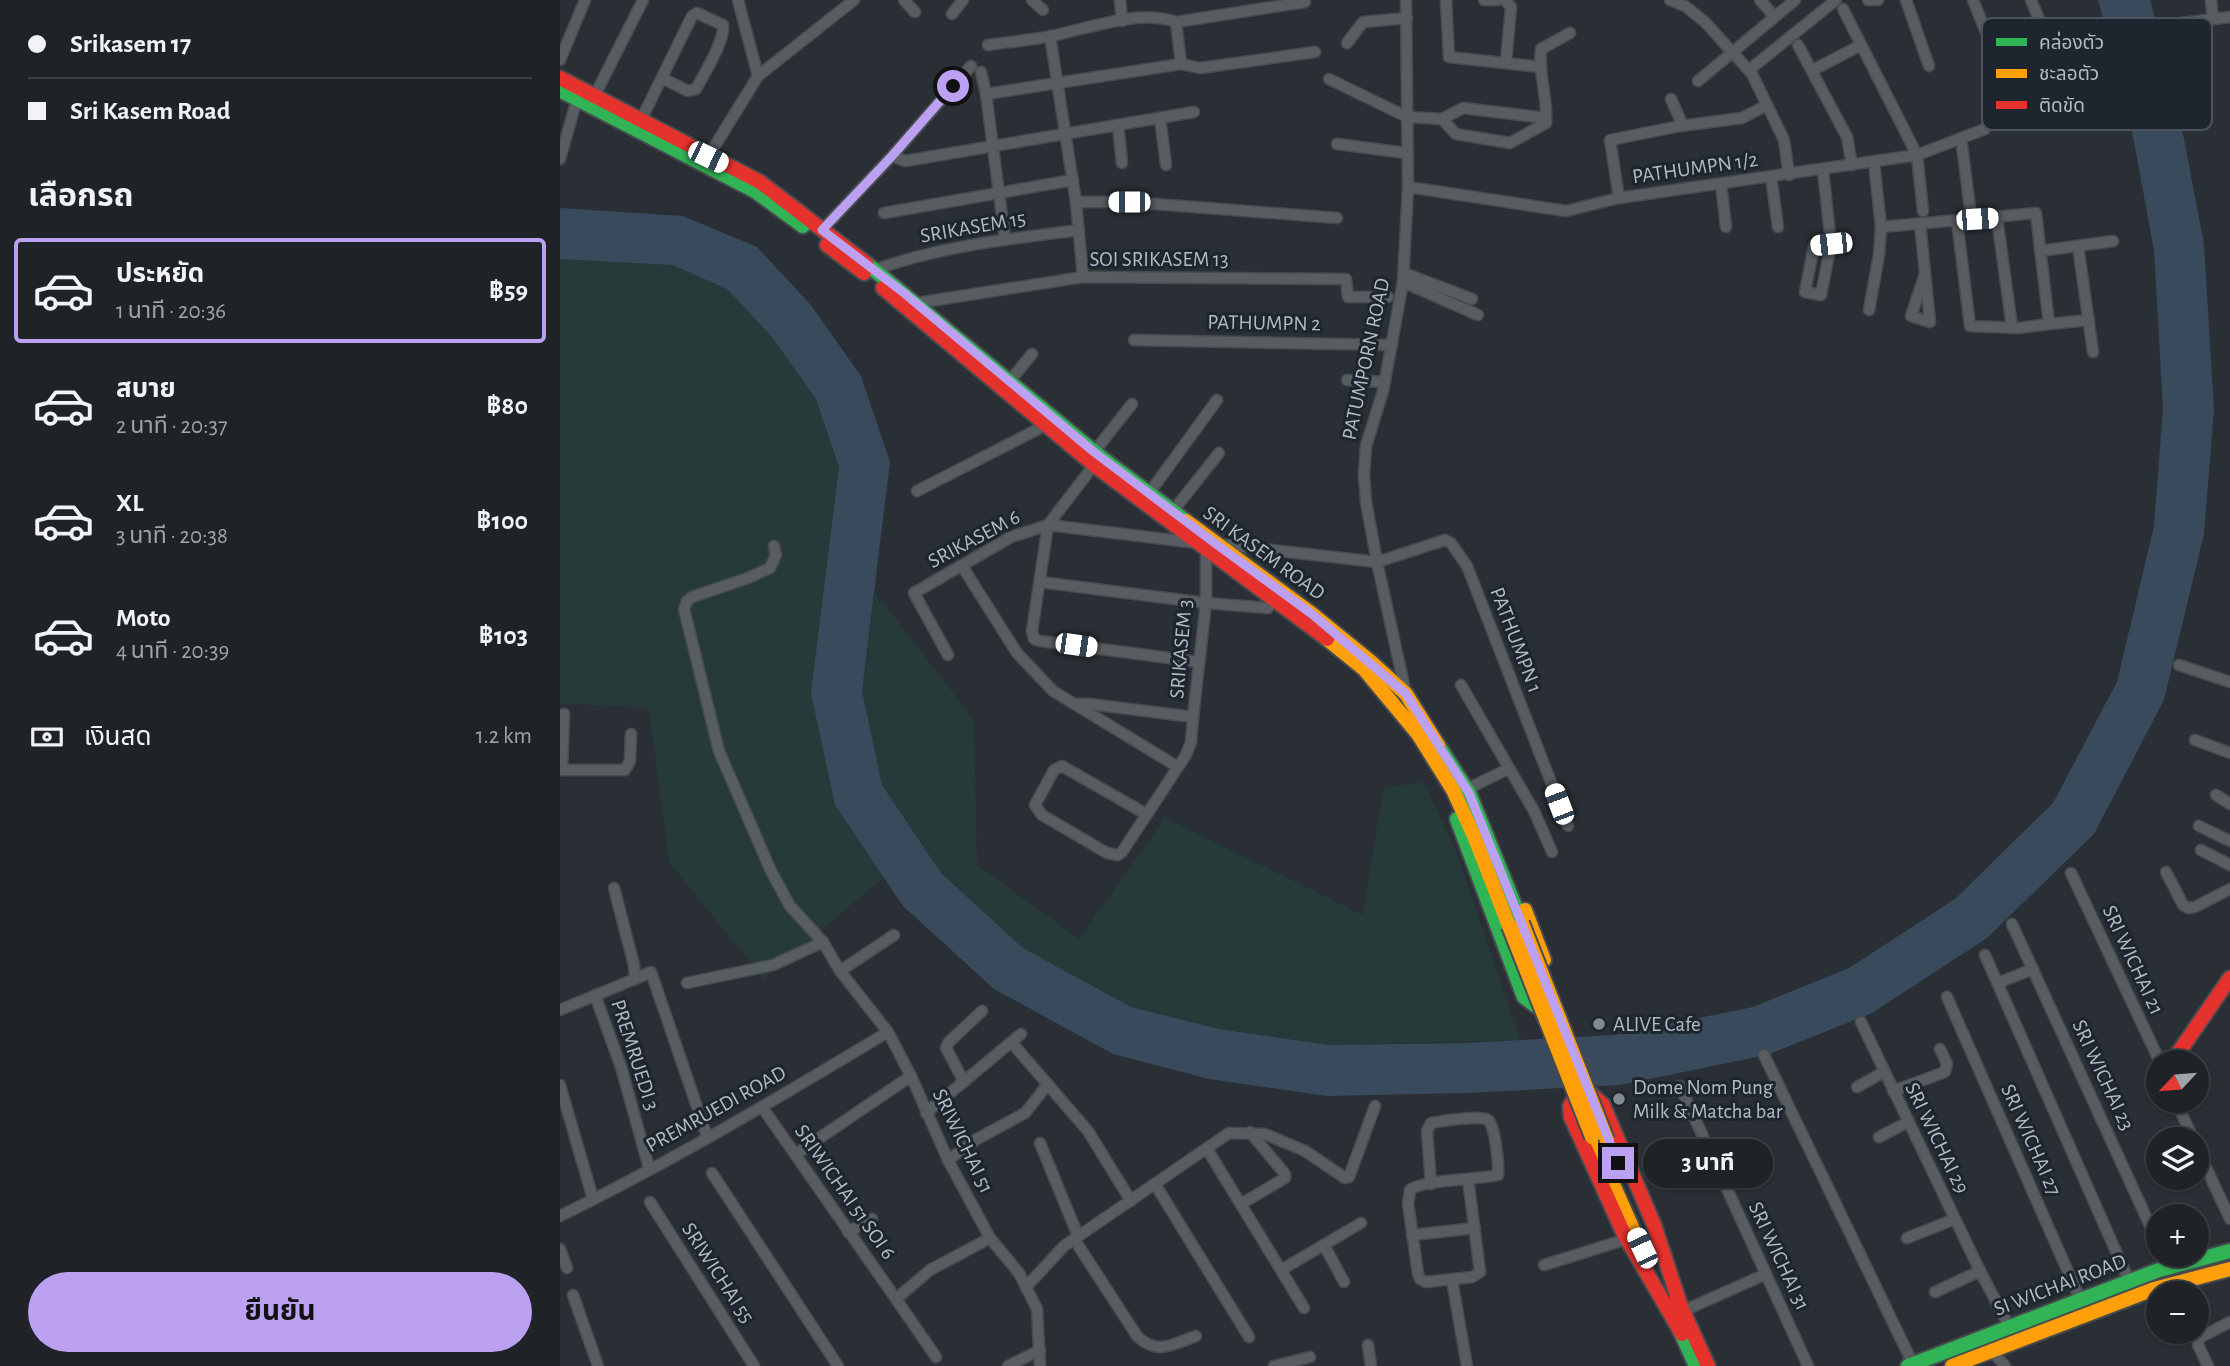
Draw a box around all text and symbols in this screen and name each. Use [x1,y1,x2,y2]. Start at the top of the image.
legend [1982,18,2212,130]
text: Srikasem 17 [70,31,191,57]
text: คล่องตัว [2039,31,2104,53]
text: ชะลอตัว [2039,64,2099,84]
route start [937,70,969,102]
text: ติดขัด [2039,96,2085,116]
text: Sri Kasem Road [70,98,231,124]
car [685,138,732,176]
street label: PATHUMPN 1/2 [1631,149,1759,187]
text: เลือกรถ [28,180,133,212]
car [1109,192,1151,213]
street label: SRIKASEM 15 [919,207,1027,247]
car [1956,207,1999,231]
car [1810,231,1853,257]
street label: SOI SRIKASEM 13 [1089,249,1229,270]
icon: car [32,259,95,322]
text: ประหยัด [116,261,204,287]
street label: PATUMPORN ROAD [1339,276,1393,442]
text: ฿59 [489,278,528,304]
text: 1 นาที · 20:36 [116,300,226,323]
street label: PATHUMPN 2 [1207,312,1321,334]
icon: car [32,374,95,437]
text: สบาย [116,376,176,402]
text: ฿80 [487,393,528,419]
text: 2 นาที · 20:37 [116,415,228,438]
icon: car [32,489,95,552]
text: XL [116,490,143,516]
street label: SRI KASEM ROAD [1199,502,1329,604]
street label: SRIKASEM 6 [925,506,1023,572]
text: ฿100 [476,508,528,534]
text: 3 นาที · 20:38 [116,525,228,548]
street label: PATHUMPN 1 [1486,584,1546,696]
street label: SRIKASEM 3 [1166,599,1196,699]
icon: car [32,604,95,667]
text: Moto [116,605,171,631]
text: ฿103 [479,623,528,649]
car [1054,632,1099,658]
text: 4 นาที · 20:39 [116,640,229,663]
icon: cash [28,718,66,756]
text: เงินสด [84,724,151,750]
text: 1.2 km [476,725,532,748]
car [1542,781,1577,827]
street label: SRI WICHAI 21 [2099,902,2167,1018]
street label: PREMRUEDI 3 [607,997,663,1113]
place label: ALIVE Cafe [1613,1014,1701,1035]
marker: ALIVE Cafe [1591,1016,1607,1032]
street label: SRI WICHAI 23 [2068,1016,2138,1134]
north arrow [2146,1050,2208,1113]
map controls [2146,1050,2209,1344]
street label: PREMRUEDI ROAD [642,1062,790,1156]
place label: Dome Nom Pung Milk & Matcha bar [1633,1077,1783,1122]
street label: SRI WICHAI 29 [1901,1079,1973,1197]
street label: SRI WICHAI 27 [1997,1081,2065,1199]
street label: SRIWICHAI 51 [929,1085,997,1197]
marker: Dome Nom Pung Milk & Matcha bar [1611,1091,1627,1107]
street label: SRIWICHAI 51 SOI 6 [791,1121,899,1263]
button: layers [2146,1127,2209,1190]
callout: 3 นาที [1642,1138,1772,1188]
route end [1602,1147,1634,1179]
text: 3 นาที [1681,1152,1735,1175]
street label: SRI WICHAI 31 [1745,1199,1813,1313]
button: + [2146,1204,2209,1267]
street label: SRIWICHAI 55 [678,1219,758,1327]
car [1624,1225,1661,1271]
street label: SI WICHAI ROAD [1991,1250,2129,1320]
button: ยืนยัน [28,1272,532,1352]
button: − [2146,1281,2209,1344]

